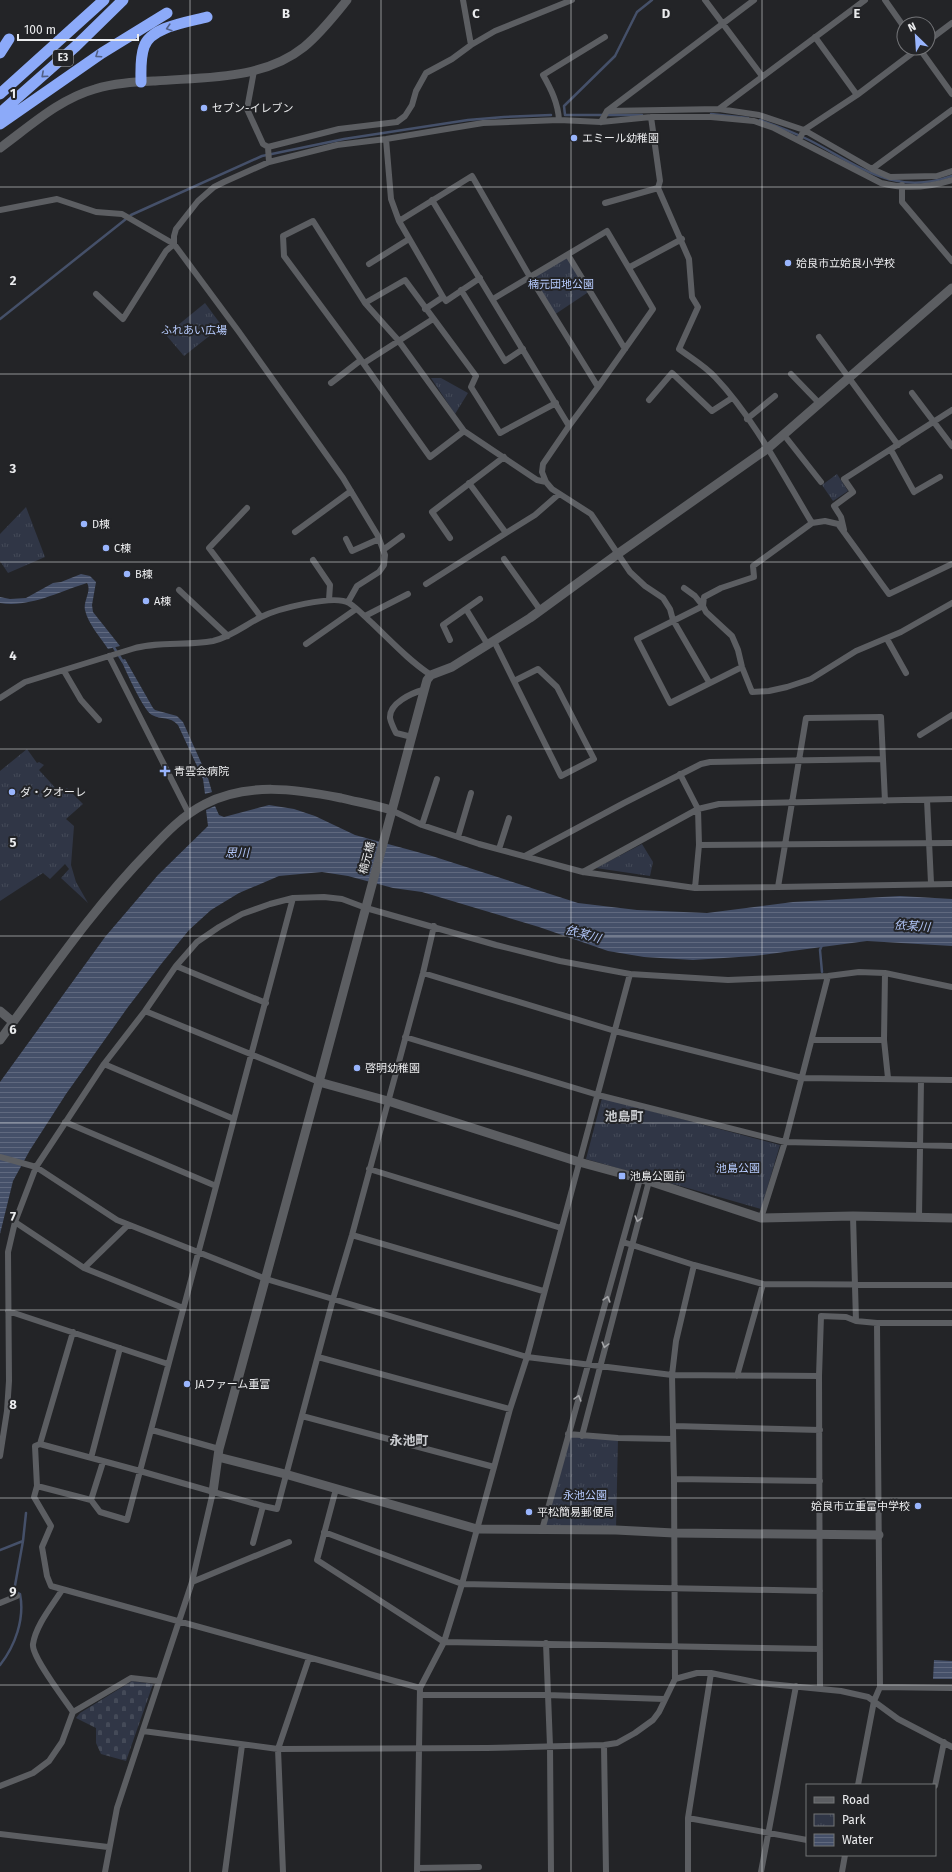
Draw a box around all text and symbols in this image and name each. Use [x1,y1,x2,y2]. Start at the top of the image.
text: B [282,6,290,21]
text: C [472,6,480,21]
text: D [662,6,671,21]
text: E [854,6,861,21]
scale bar [18,16,138,42]
north arrow [896,16,936,56]
text: N [906,20,918,35]
text: 100 m [24,23,56,37]
one-way arrow [166,23,173,32]
road number: E3 [53,50,73,66]
one-way arrow [95,51,102,58]
one-way arrow [41,70,49,78]
text: 1 [10,86,16,101]
place label: セブン-イレブン [212,102,293,115]
marker: セブン-イレブン [199,103,209,113]
place label: エミール幼稚園 [582,132,659,145]
marker: エミール幼稚園 [569,133,579,143]
place label: 姶良市立姶良小学校 [796,257,895,270]
marker: 姶良市立姶良小学校 [783,258,793,268]
text: 2 [10,273,17,288]
park label: 楠元団地公園 [528,278,594,291]
park label: ふれあい広場 [161,324,227,337]
text: 3 [9,461,17,476]
place label: D棟 [92,518,110,531]
marker: D棟 [79,519,89,529]
place label: C棟 [114,542,131,555]
marker: C棟 [101,543,111,553]
place label: B棟 [135,568,153,581]
marker: B棟 [122,569,132,579]
place label: A棟 [154,595,171,608]
marker: A棟 [141,596,151,606]
text: 4 [9,648,17,663]
marker: 青雲会病院 [159,765,171,777]
place label: 青雲会病院 [174,765,229,778]
place label: ダ・クオーレ [20,786,86,799]
marker: ダ・クオーレ [7,787,17,797]
text: 5 [10,835,17,850]
street label: 楠元橋 [356,840,378,876]
water label: 思川 [225,846,251,860]
water label: 依某川 [894,918,932,934]
water label: 依某川 [564,922,604,946]
text: 6 [9,1022,17,1037]
place label: 啓明幼稚園 [365,1062,420,1075]
marker: 啓明幼稚園 [352,1063,362,1073]
district label: 池島町 [604,1109,644,1124]
park label: 池島公園 [716,1162,760,1175]
place label: 池島公園前 [630,1170,685,1183]
marker: 池島公園前 [617,1171,627,1181]
text: 7 [10,1209,16,1224]
one-way arrow [635,1216,643,1222]
one-way arrow [602,1296,611,1303]
one-way arrow [601,1341,610,1348]
place label: JAファーム重富 [195,1378,270,1391]
marker: JAファーム重富 [182,1379,192,1389]
one-way arrow [573,1395,582,1402]
text: 8 [9,1397,17,1412]
district label: 永池町 [389,1433,429,1448]
park label: 永池公園 [563,1489,607,1502]
place label: 姶良市立重富中学校 [811,1500,910,1513]
marker: 姶良市立重富中学校 [913,1501,923,1511]
place label: 平松簡易郵便局 [537,1506,614,1519]
marker: 平松簡易郵便局 [524,1507,534,1517]
text: 9 [9,1584,17,1599]
legend [806,1784,936,1856]
text: Road [842,1793,870,1807]
text: Park [842,1813,866,1827]
text: Water [842,1833,874,1847]

